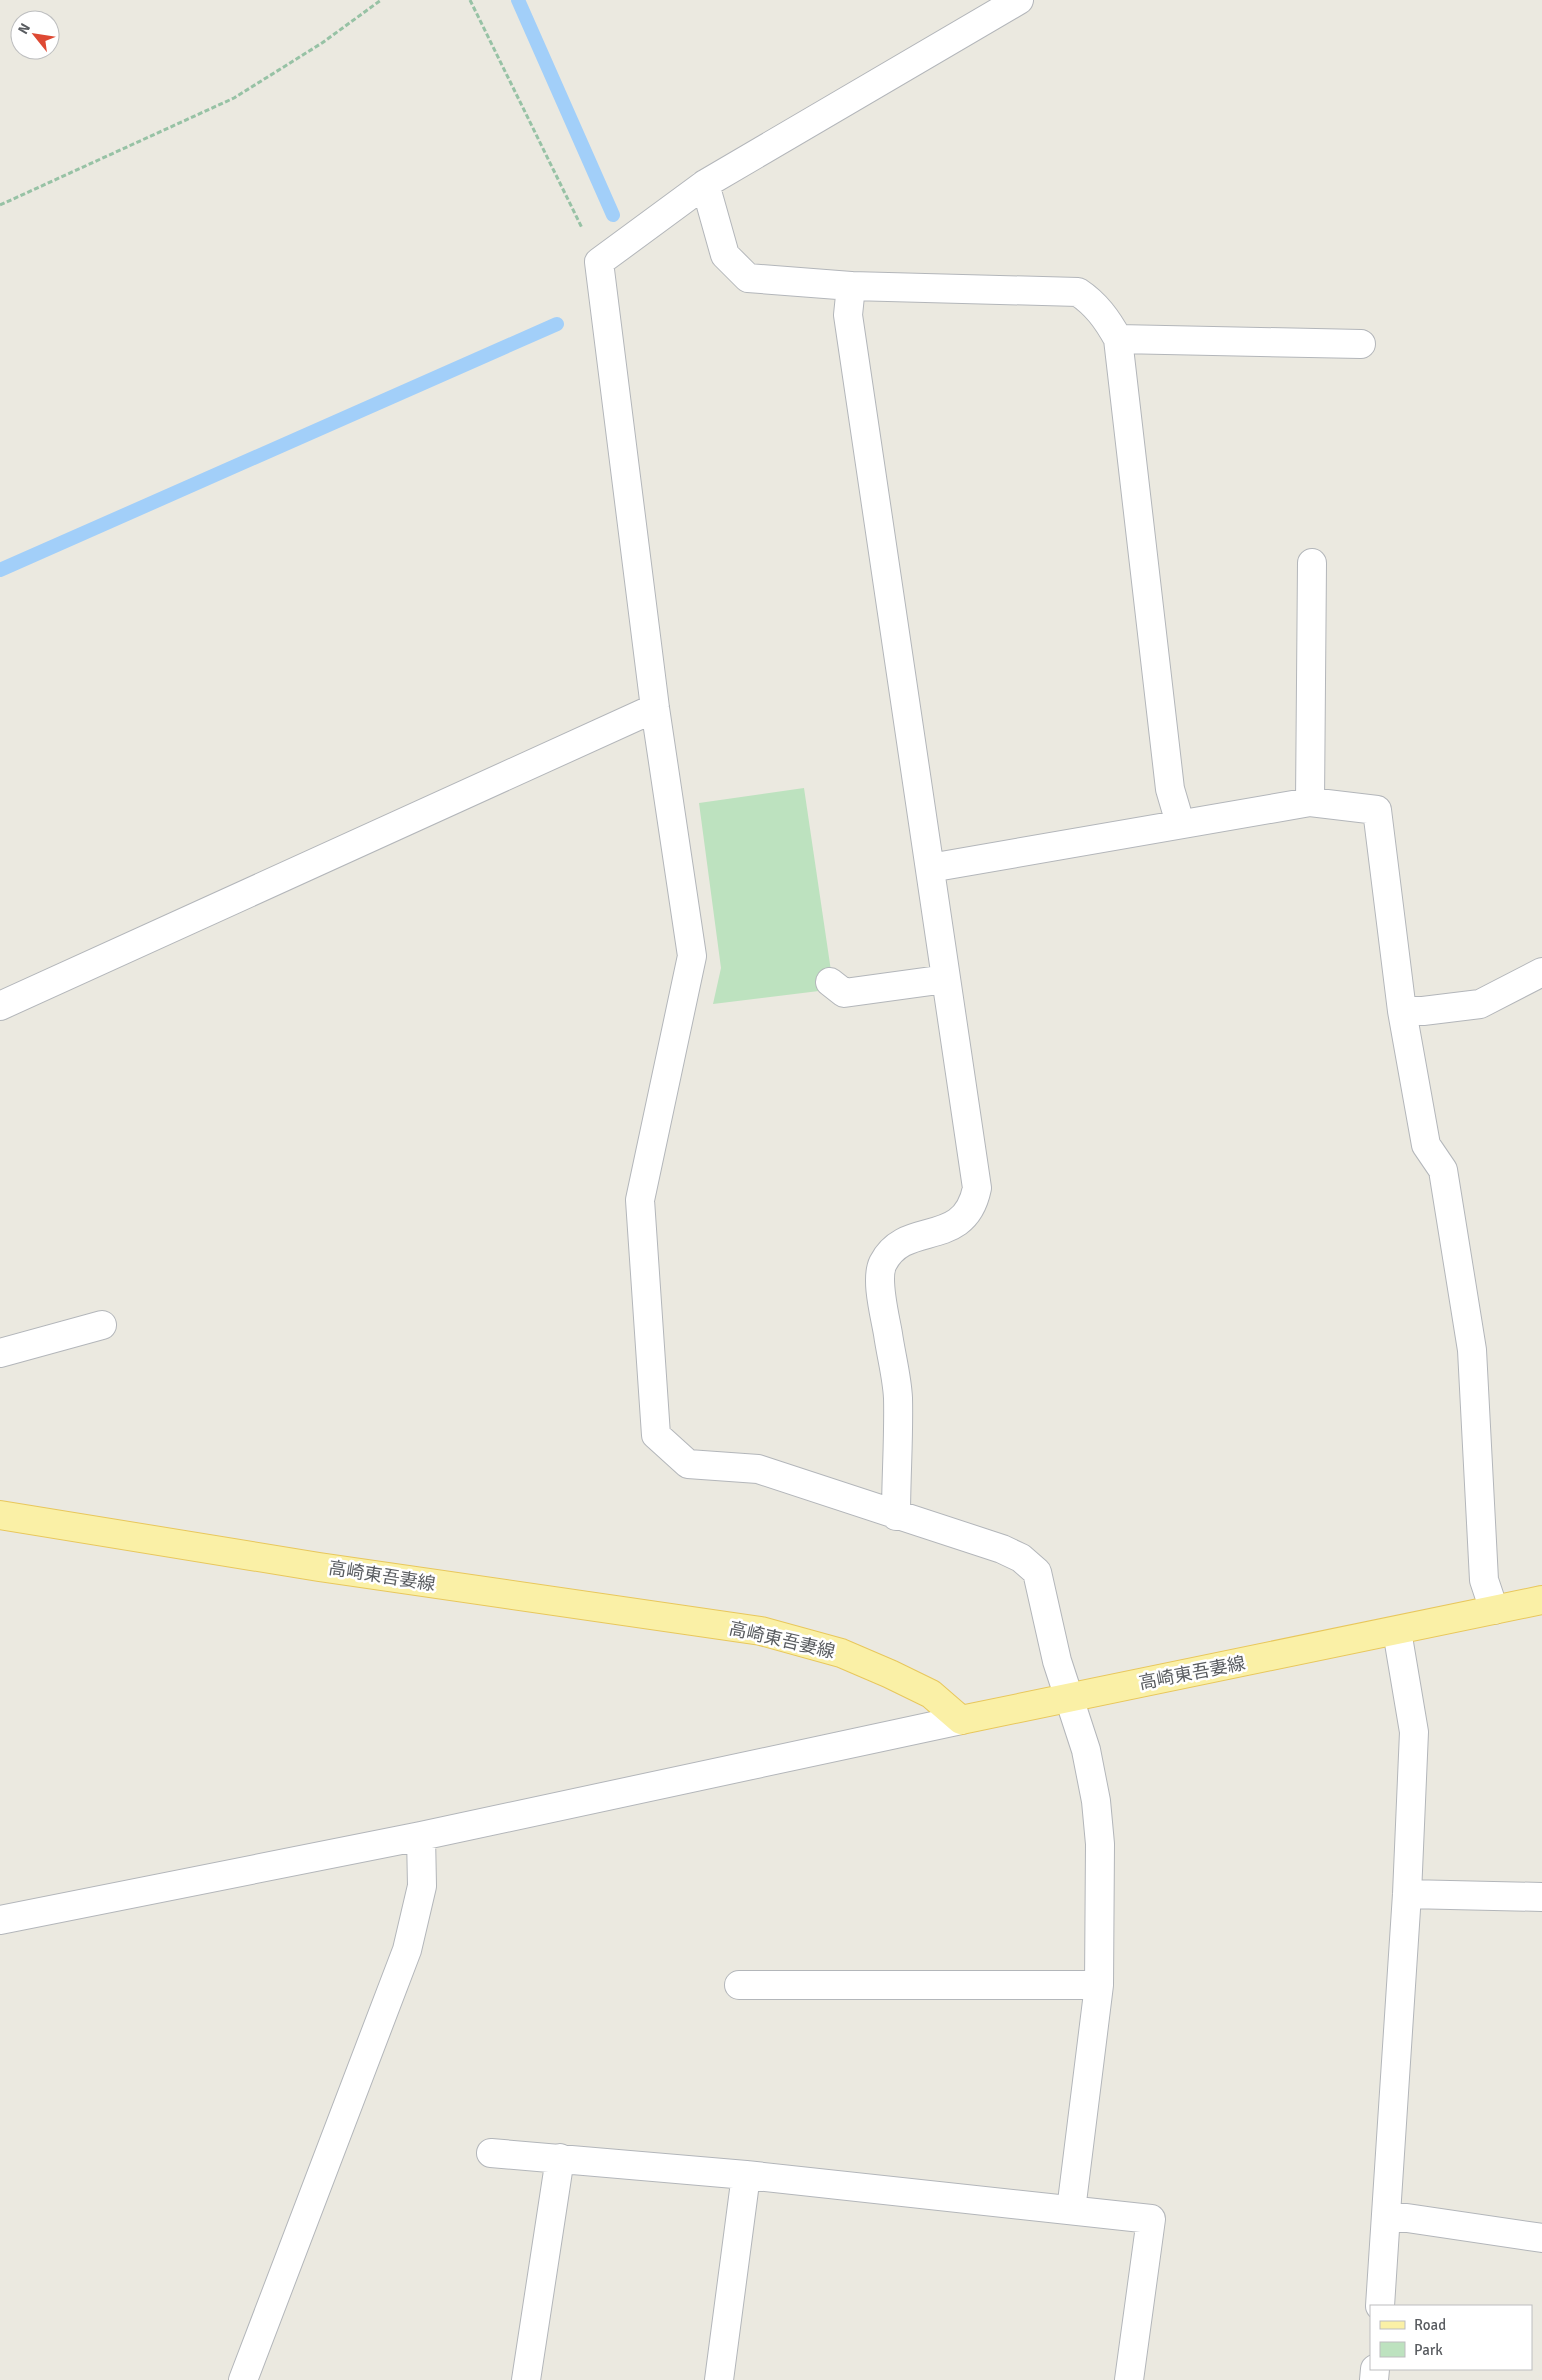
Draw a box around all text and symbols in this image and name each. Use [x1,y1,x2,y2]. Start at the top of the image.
north arrow [10,10,60,60]
text: N [14,20,34,37]
street label: 高崎東吾妻線 [327,1557,437,1595]
street label: 高崎東吾妻線 [727,1617,837,1663]
street label: 高崎東吾妻線 [1137,1652,1247,1694]
legend [1370,2305,1532,2370]
text: Road [1414,2316,1446,2334]
text: Park [1414,2341,1443,2359]

